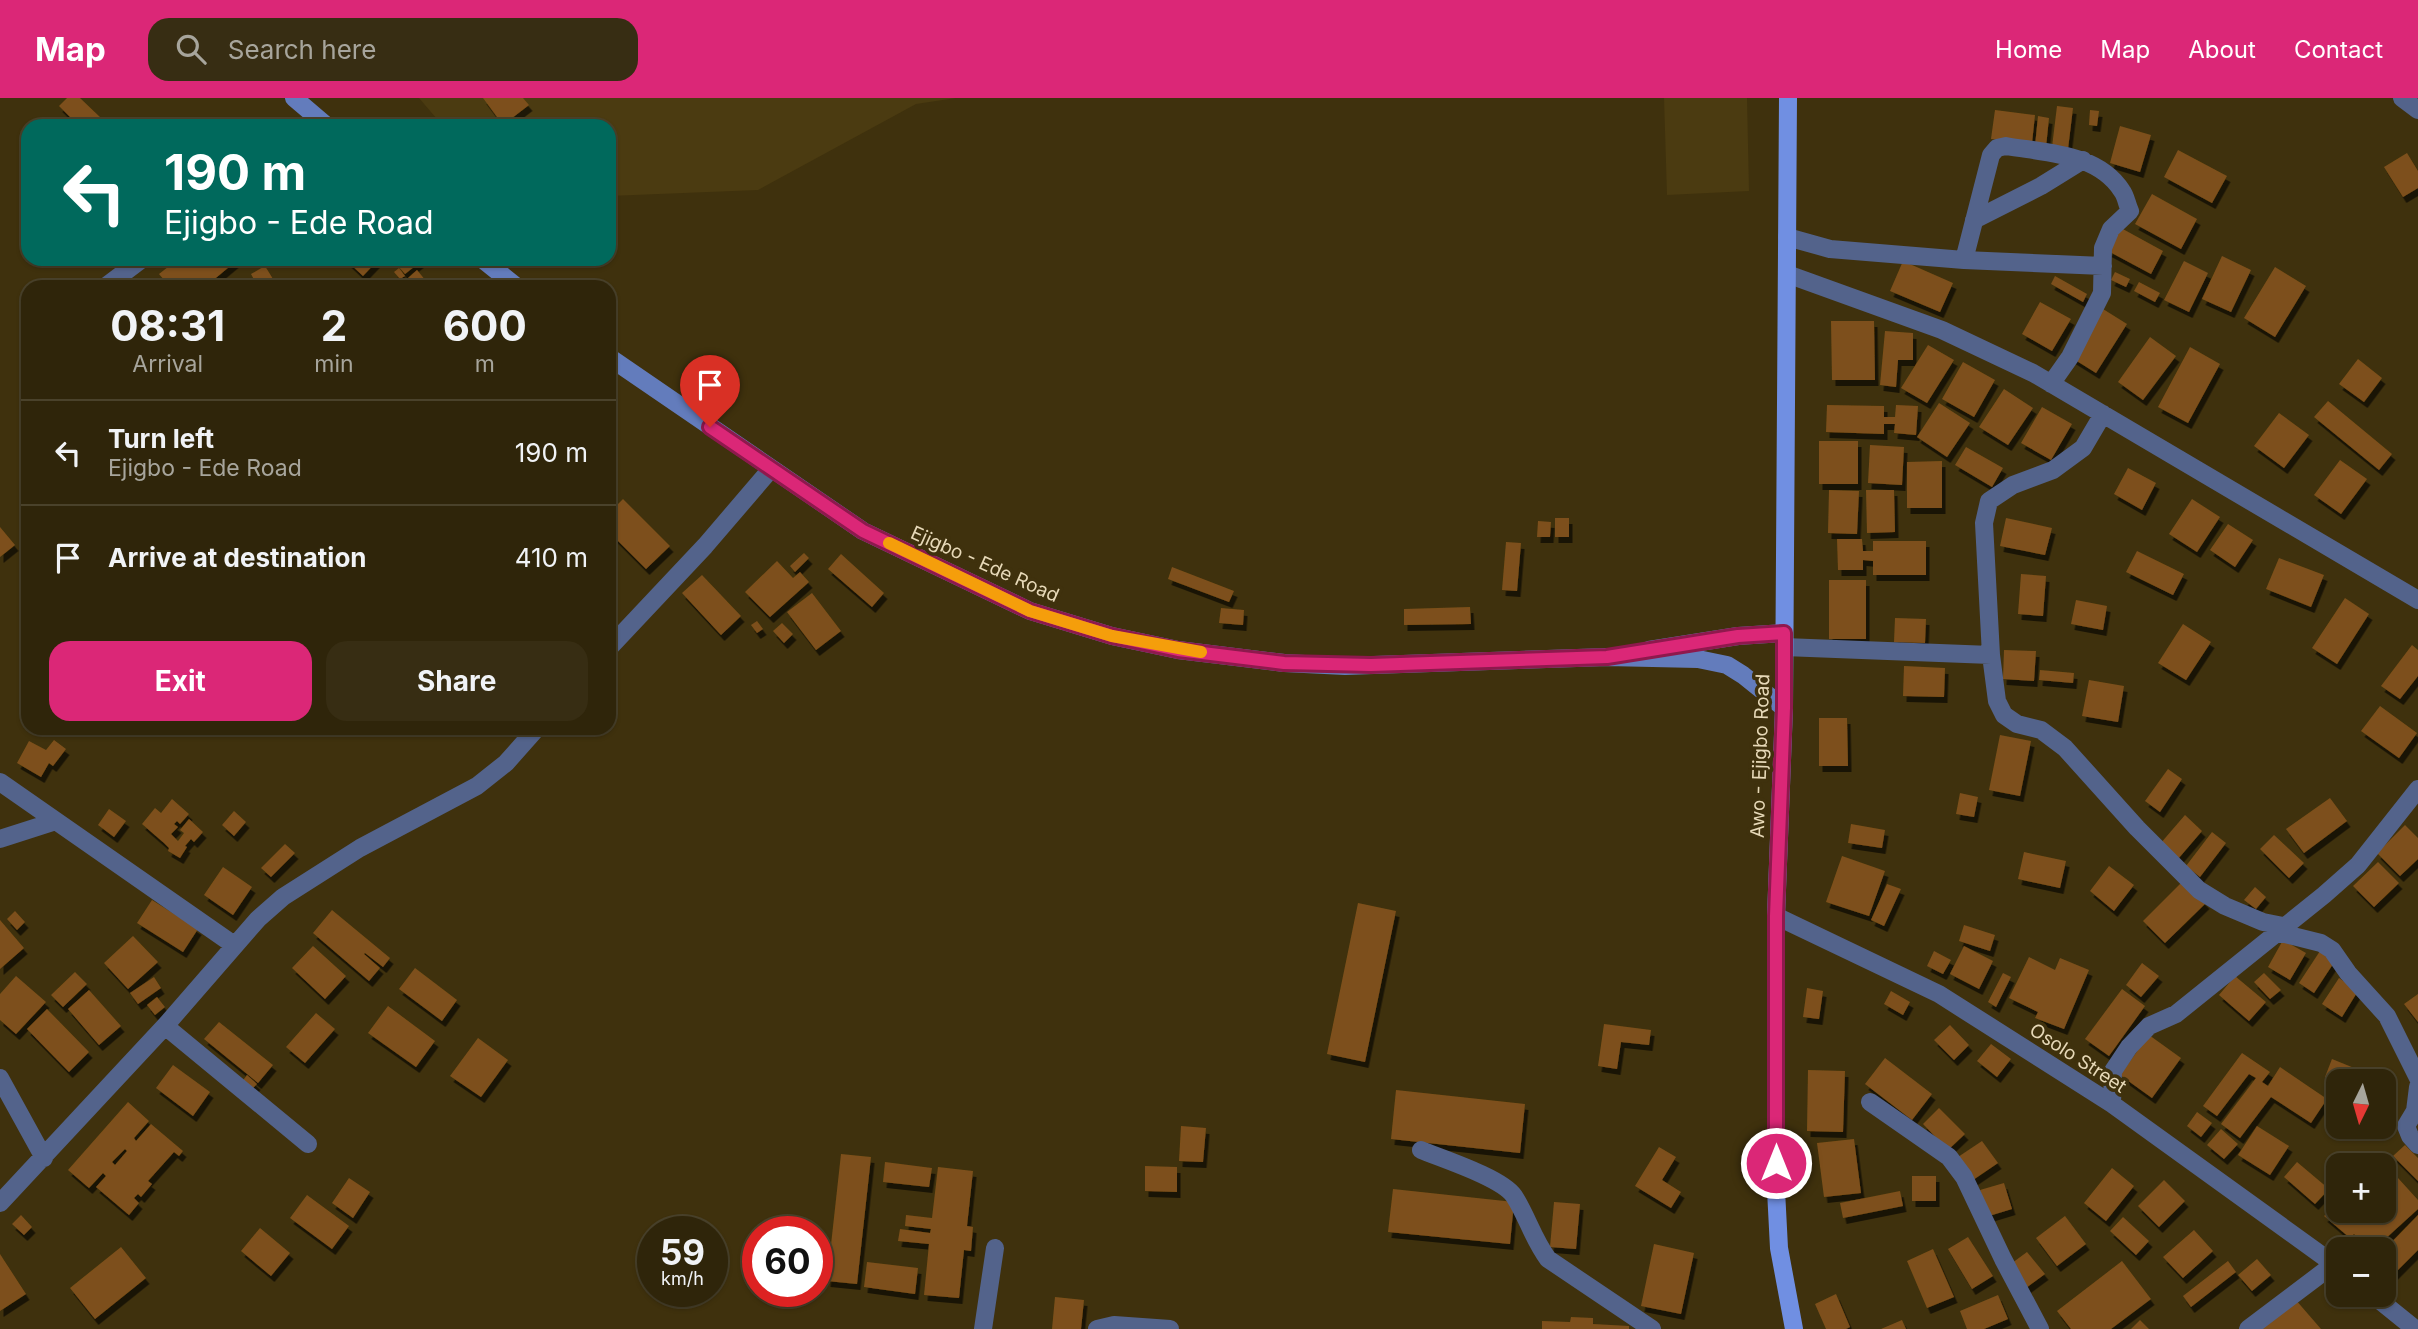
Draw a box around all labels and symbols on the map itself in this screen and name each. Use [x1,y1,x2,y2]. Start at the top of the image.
pin [680,355,740,427]
street label: Ejigbo - Ede Road [907,521,1063,607]
street label: Awo - Ejigbo Road [1746,673,1774,839]
street label: Osolo Street [2025,1018,2131,1098]
north arrow [2326,1069,2396,1139]
position arrow [1739,1126,1813,1200]
speed limit sign: 60 [742,1216,833,1307]

